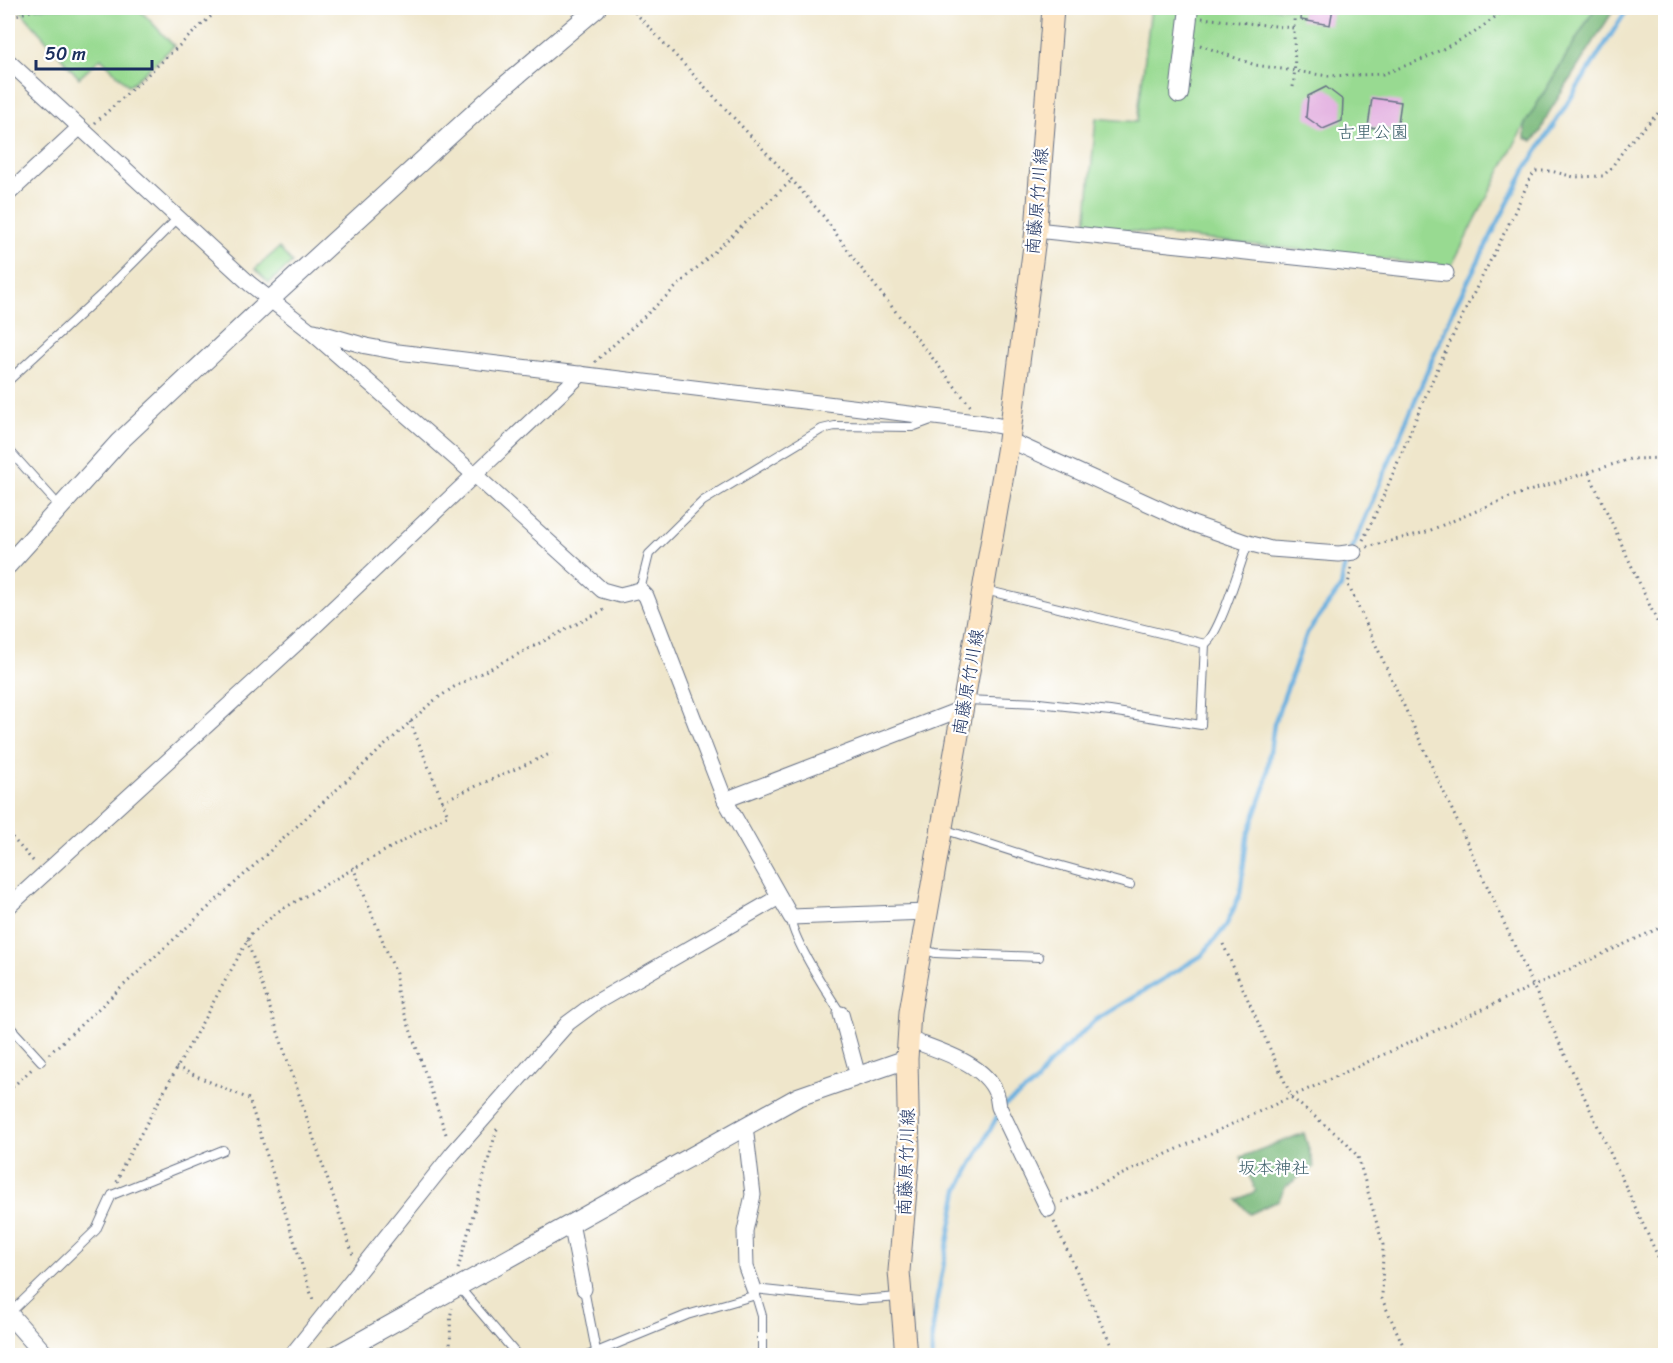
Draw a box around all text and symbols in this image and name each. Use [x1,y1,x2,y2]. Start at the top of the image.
scale bar [36,33,152,71]
text: 50 m [45,38,86,70]
park label: 古里公園 [1337,116,1409,148]
street label: 南藤原竹川線 [1016,146,1058,256]
street label: 南藤原竹川線 [943,626,993,738]
street label: 南藤原竹川線 [888,1107,924,1217]
park label: 坂本神社 [1238,1152,1310,1184]

